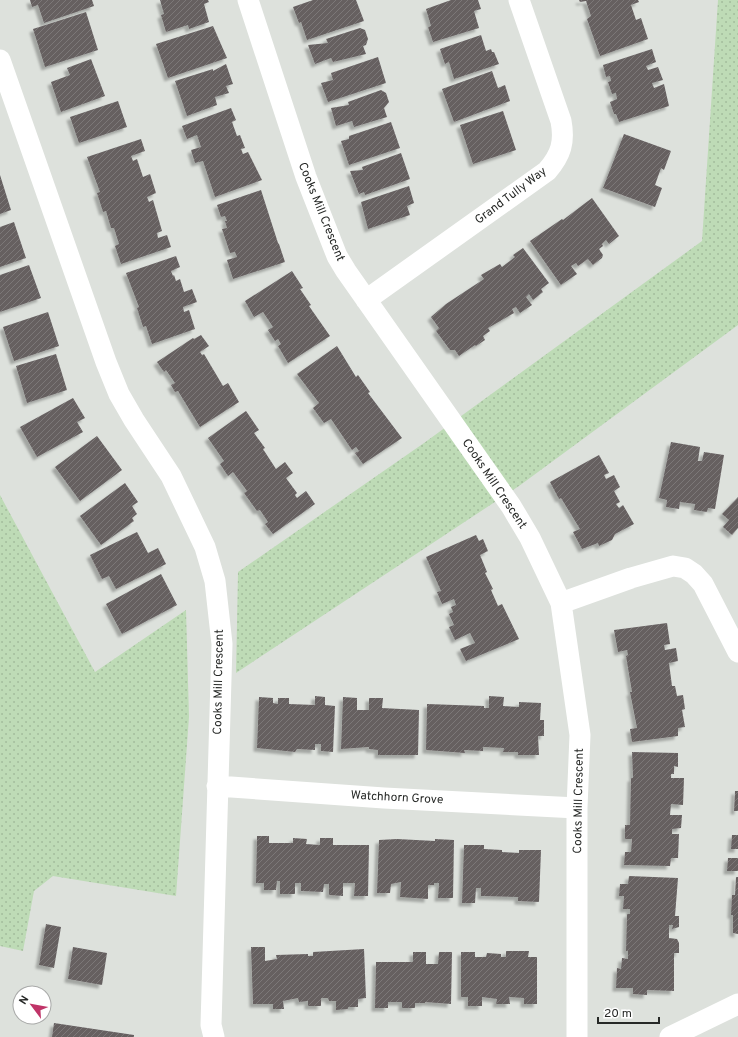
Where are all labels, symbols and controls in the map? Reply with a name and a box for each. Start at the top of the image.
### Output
street label: Cooks Mill Crescent [294,160,348,264]
street label: Grand Tully Way [472,164,550,228]
street label: Cooks Mill Crescent [458,436,530,532]
street label: Cooks Mill Crescent [210,629,228,735]
street label: Cooks Mill Crescent [570,748,588,854]
street label: Watchhorn Grove [350,788,444,808]
north arrow [12,985,52,1025]
text: N [16,993,32,1007]
scale bar [598,999,659,1025]
text: 20 m [604,1006,632,1022]

